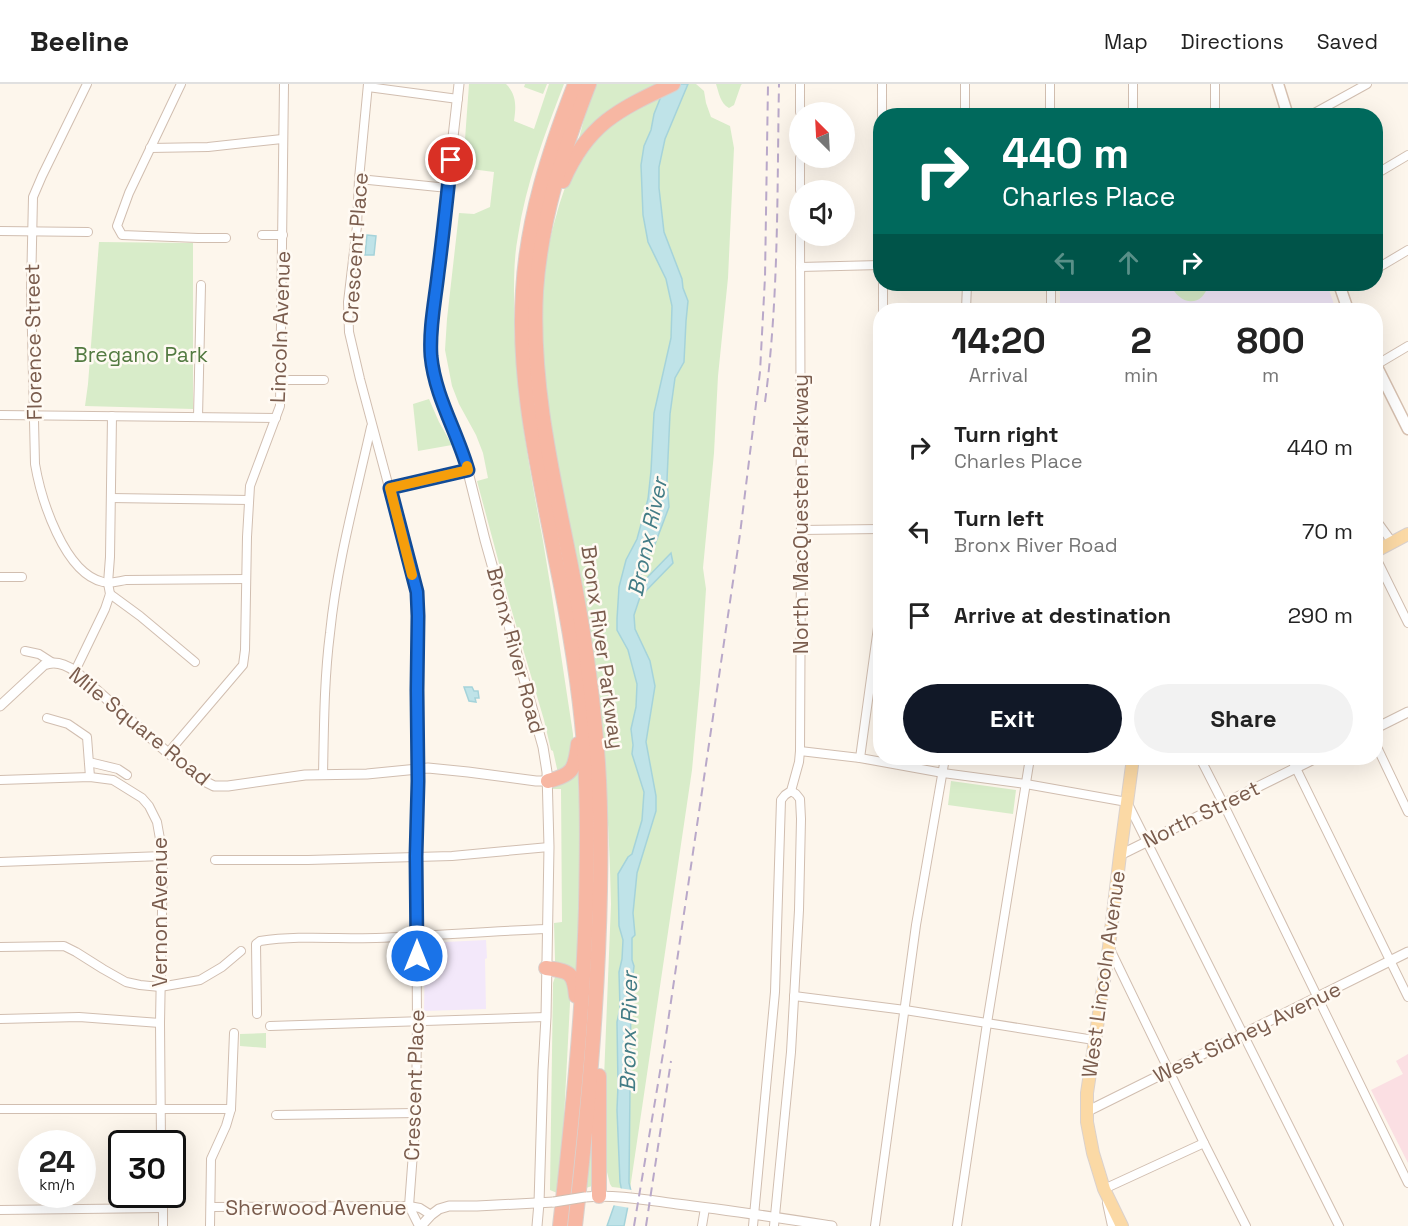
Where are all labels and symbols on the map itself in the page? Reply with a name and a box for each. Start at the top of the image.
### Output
north arrow [789,102,855,168]
pin [425,134,476,185]
street label: Crescent Place [336,171,374,325]
street label: Lincoln Avenue [264,250,296,404]
street label: Florence Street [18,263,48,421]
park label: Bregano Park [74,341,208,368]
street label: North MacQuesten Parkway [787,374,814,654]
water label: Bronx River [621,473,674,599]
street label: Bronx River Parkway [575,544,631,750]
street label: Bronx River Road [481,564,551,736]
street label: Mile Square Road [64,661,216,791]
street label: North Street [1138,774,1264,854]
street label: Vernon Avenue [146,837,173,987]
street label: West Lincoln Avenue [1075,869,1131,1079]
position arrow [385,924,449,988]
water label: Bronx River [613,969,643,1092]
street label: West Sidney Avenue [1149,975,1345,1089]
street label: Crescent Place [398,1009,430,1161]
speed limit sign: 30 [108,1130,186,1208]
street label: Sherwood Avenue [225,1194,407,1221]

